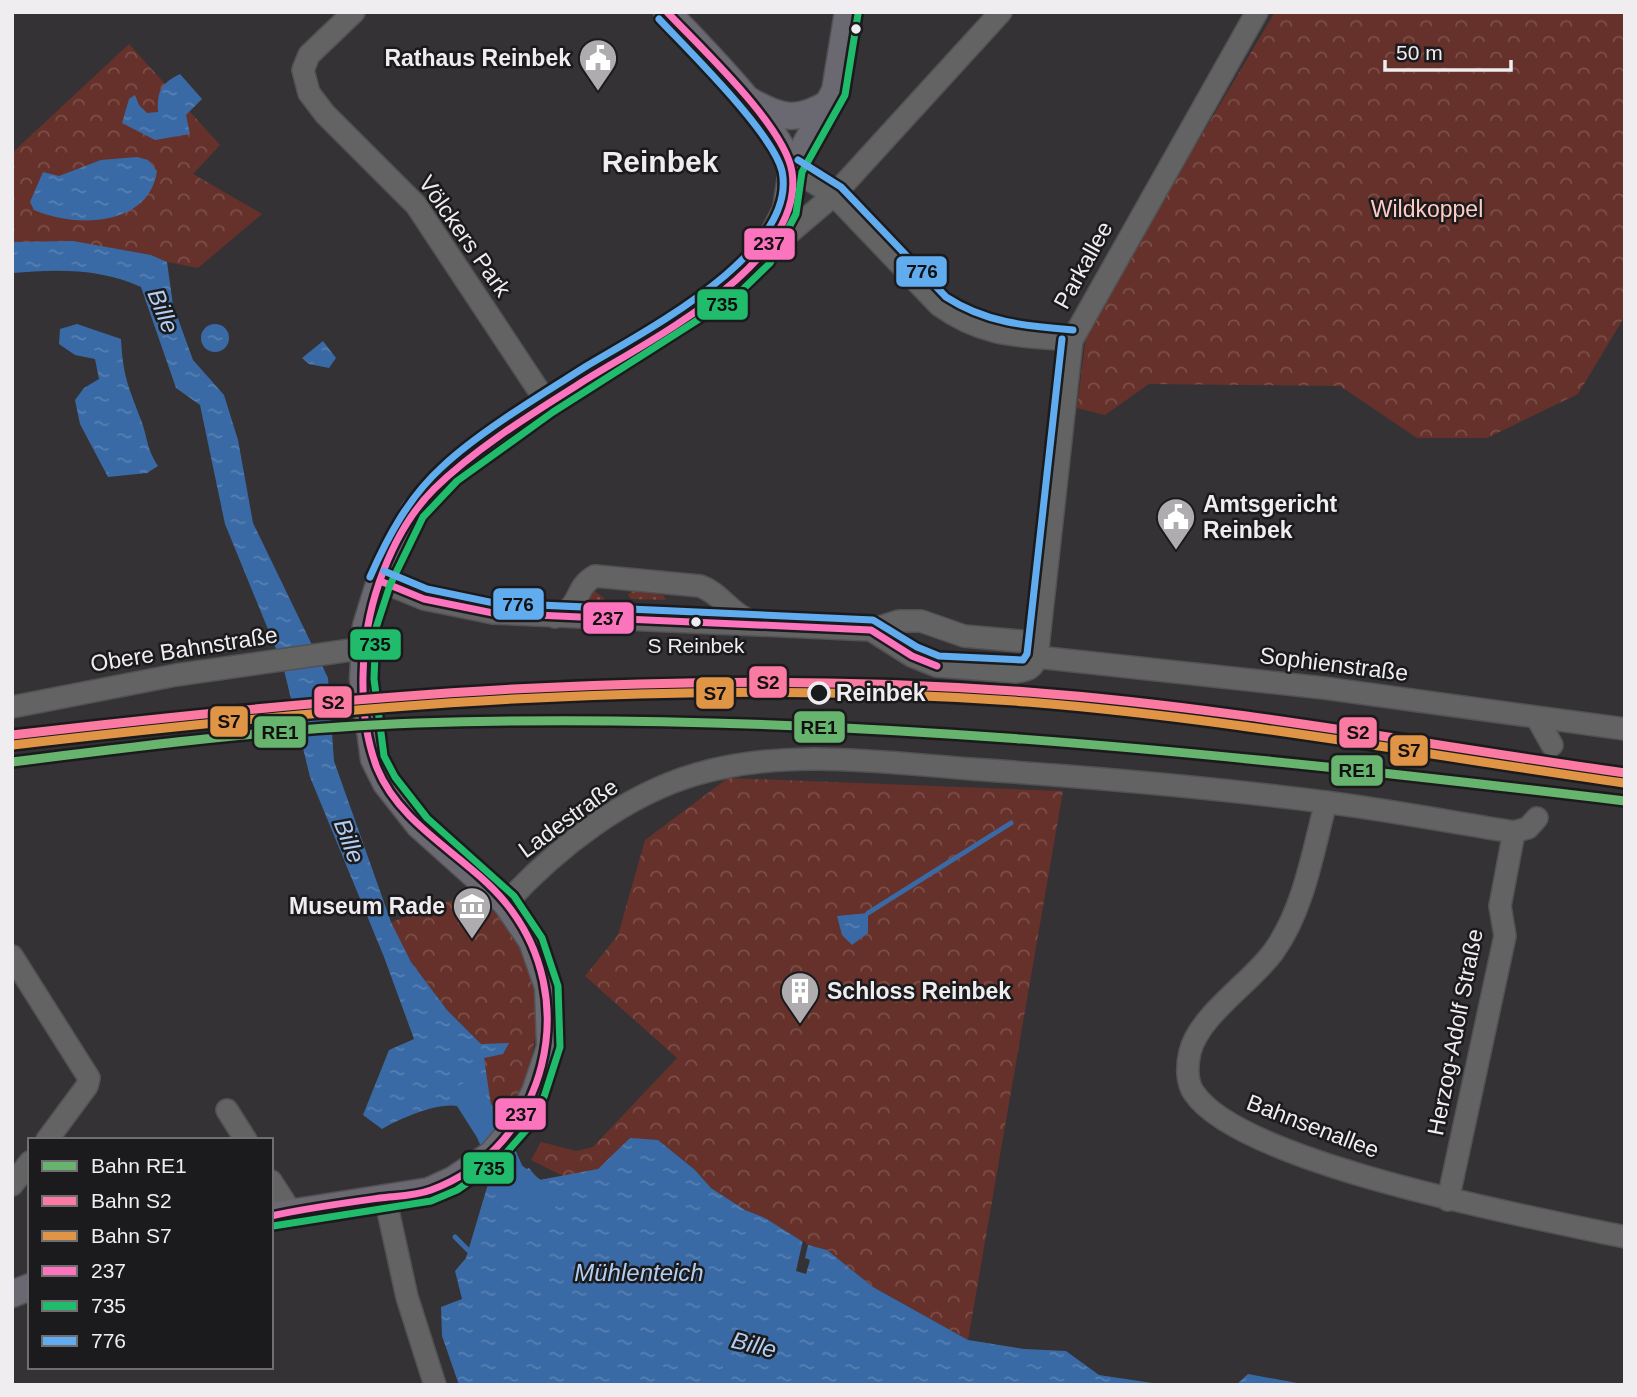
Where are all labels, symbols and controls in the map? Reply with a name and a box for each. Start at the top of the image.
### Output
unlabelled marker [849,22,863,36]
scale bar [1385,28,1511,72]
public building icon: Rathaus Reinbek [577,37,619,92]
text: 50 m [1396,41,1443,64]
place label: Rathaus Reinbek [384,45,571,71]
district label: Reinbek [602,145,719,178]
street label: Völckers Park [414,170,517,302]
park label: Wildkoppel [1371,196,1483,222]
street label: Parkallee [1048,217,1118,313]
line badge: 237 [743,227,796,261]
text: 237 [753,233,785,254]
line badge: 776 [895,255,948,288]
text: 776 [906,261,938,282]
water label: Bille [142,285,184,337]
line badge: 735 [696,288,749,321]
text: 735 [706,294,738,315]
place label: Amtsgericht Reinbek [1203,491,1338,543]
public building icon: Amtsgericht Reinbek [1155,496,1197,551]
line badge: 776 [492,587,545,621]
text: 776 [502,594,534,615]
line badge: 237 [582,601,635,635]
text: 237 [592,608,624,629]
marker: S Reinbek [689,615,703,629]
street label: Obere Bahnstraße [89,621,279,677]
line badge: 735 [349,628,402,661]
text: 735 [359,634,391,655]
place label: S Reinbek [648,634,745,657]
street label: Sophienstraße [1258,642,1410,686]
line badge: S2 [748,665,788,699]
text: S2 [756,672,780,693]
line badge: S7 [695,676,735,710]
place label: Reinbek [836,680,926,706]
marker: Reinbek [808,682,830,704]
text: S7 [703,683,727,704]
line badge: S2 [313,685,353,719]
text: S2 [321,692,345,713]
line badge: S7 [209,705,249,738]
line badge: RE1 [793,710,846,744]
text: S7 [217,711,241,732]
line badge: RE1 [253,715,307,749]
line badge: S2 [1338,716,1378,749]
text: RE1 [801,717,838,738]
text: RE1 [262,722,299,743]
text: S2 [1346,722,1370,743]
line badge: S7 [1389,734,1429,767]
text: S7 [1397,740,1421,761]
line badge: RE1 [1330,754,1384,787]
text: RE1 [1339,760,1376,781]
street label: Ladestraße [513,773,623,863]
water label: Bille [329,815,370,867]
museum icon: Museum Rade [451,885,493,940]
place label: Museum Rade [289,893,445,919]
street label: Herzog-Adolf Straße [1422,927,1488,1137]
building icon: Schloss Reinbek [779,970,821,1025]
place label: Schloss Reinbek [827,978,1011,1004]
street label: Bahnsenallee [1243,1089,1383,1163]
line badge: 237 [494,1097,547,1131]
text: 237 [505,1104,537,1125]
legend [28,1138,273,1369]
line badge: 735 [462,1151,515,1185]
text: Bahn RE1 [91,1154,187,1177]
text: 735 [473,1158,505,1179]
text: Bahn S2 [91,1189,172,1212]
text: Bahn S7 [91,1224,172,1247]
text: 237 [91,1259,126,1282]
water label: Mühlenteich [574,1259,704,1286]
text: 735 [91,1294,126,1317]
water label: Bille [729,1326,779,1363]
text: 776 [91,1329,126,1352]

